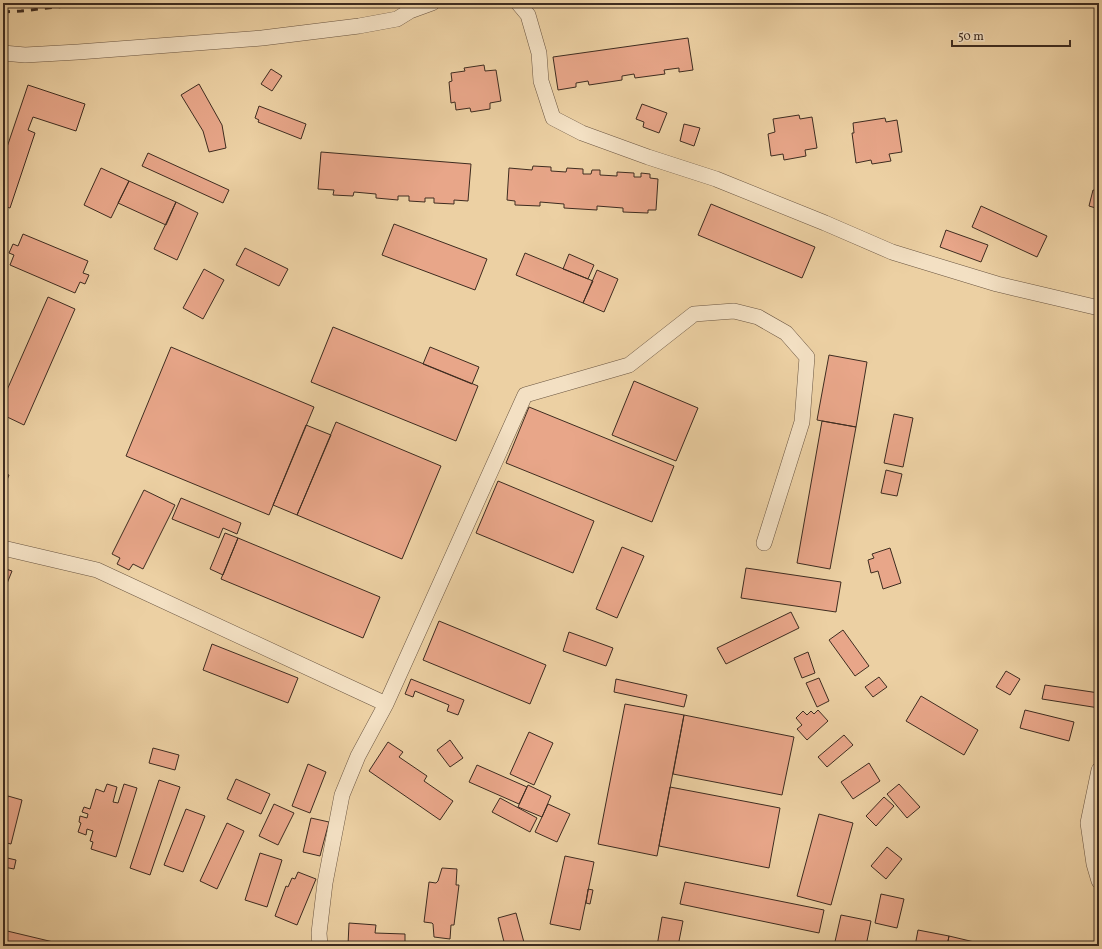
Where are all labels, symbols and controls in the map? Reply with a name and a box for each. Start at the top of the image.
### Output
scale bar [952,22,1070,48]
text: 50 m [958,29,984,45]

